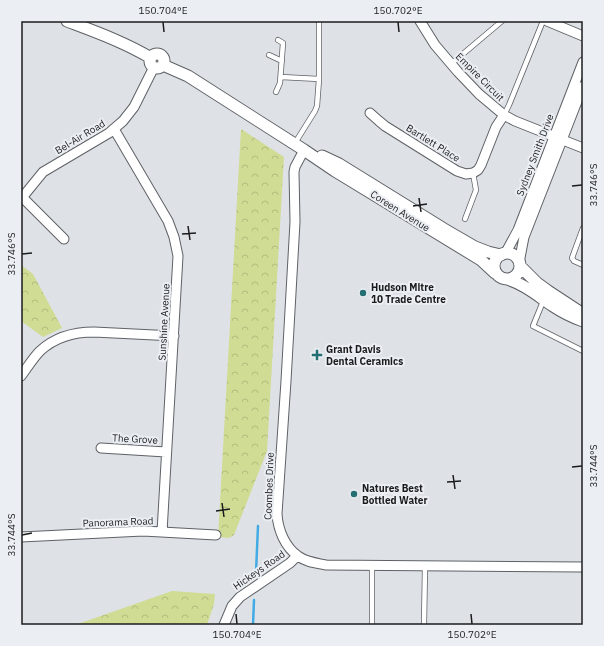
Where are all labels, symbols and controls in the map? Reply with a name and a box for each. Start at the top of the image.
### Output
text: 150.704°E [138,4,188,17]
text: 150.702°E [373,4,423,17]
street label: Empire Circuit [453,50,507,104]
street label: Sydney Smith Drive [513,112,557,198]
street label: Bel-Air Road [52,117,108,157]
street label: Bartlett Place [404,121,463,165]
text: 33.746°S [587,163,600,207]
street label: Coreen Avenue [368,188,433,235]
text: 33.746°S [5,232,18,276]
place label: Hudson Mitre 10 Trade Centre [371,281,446,306]
street label: Sunshine Avenue [155,283,173,361]
marker: Hudson Mitre 10 Trade Centre [358,288,368,298]
place label: Grant Davis Dental Ceramics [326,343,403,368]
marker: Grant Davis Dental Ceramics [311,349,323,361]
street label: The Grove [112,431,159,447]
text: 33.744°S [587,444,600,488]
street label: Coombes Drive [261,451,277,520]
place label: Natures Best Bottled Water [362,482,427,507]
marker: Natures Best Bottled Water [349,489,359,499]
text: 33.744°S [5,513,18,557]
street label: Panorama Road [82,514,154,530]
street label: Hickeys Road [231,547,287,593]
text: 150.704°E [212,628,262,641]
text: 150.702°E [447,628,497,641]

